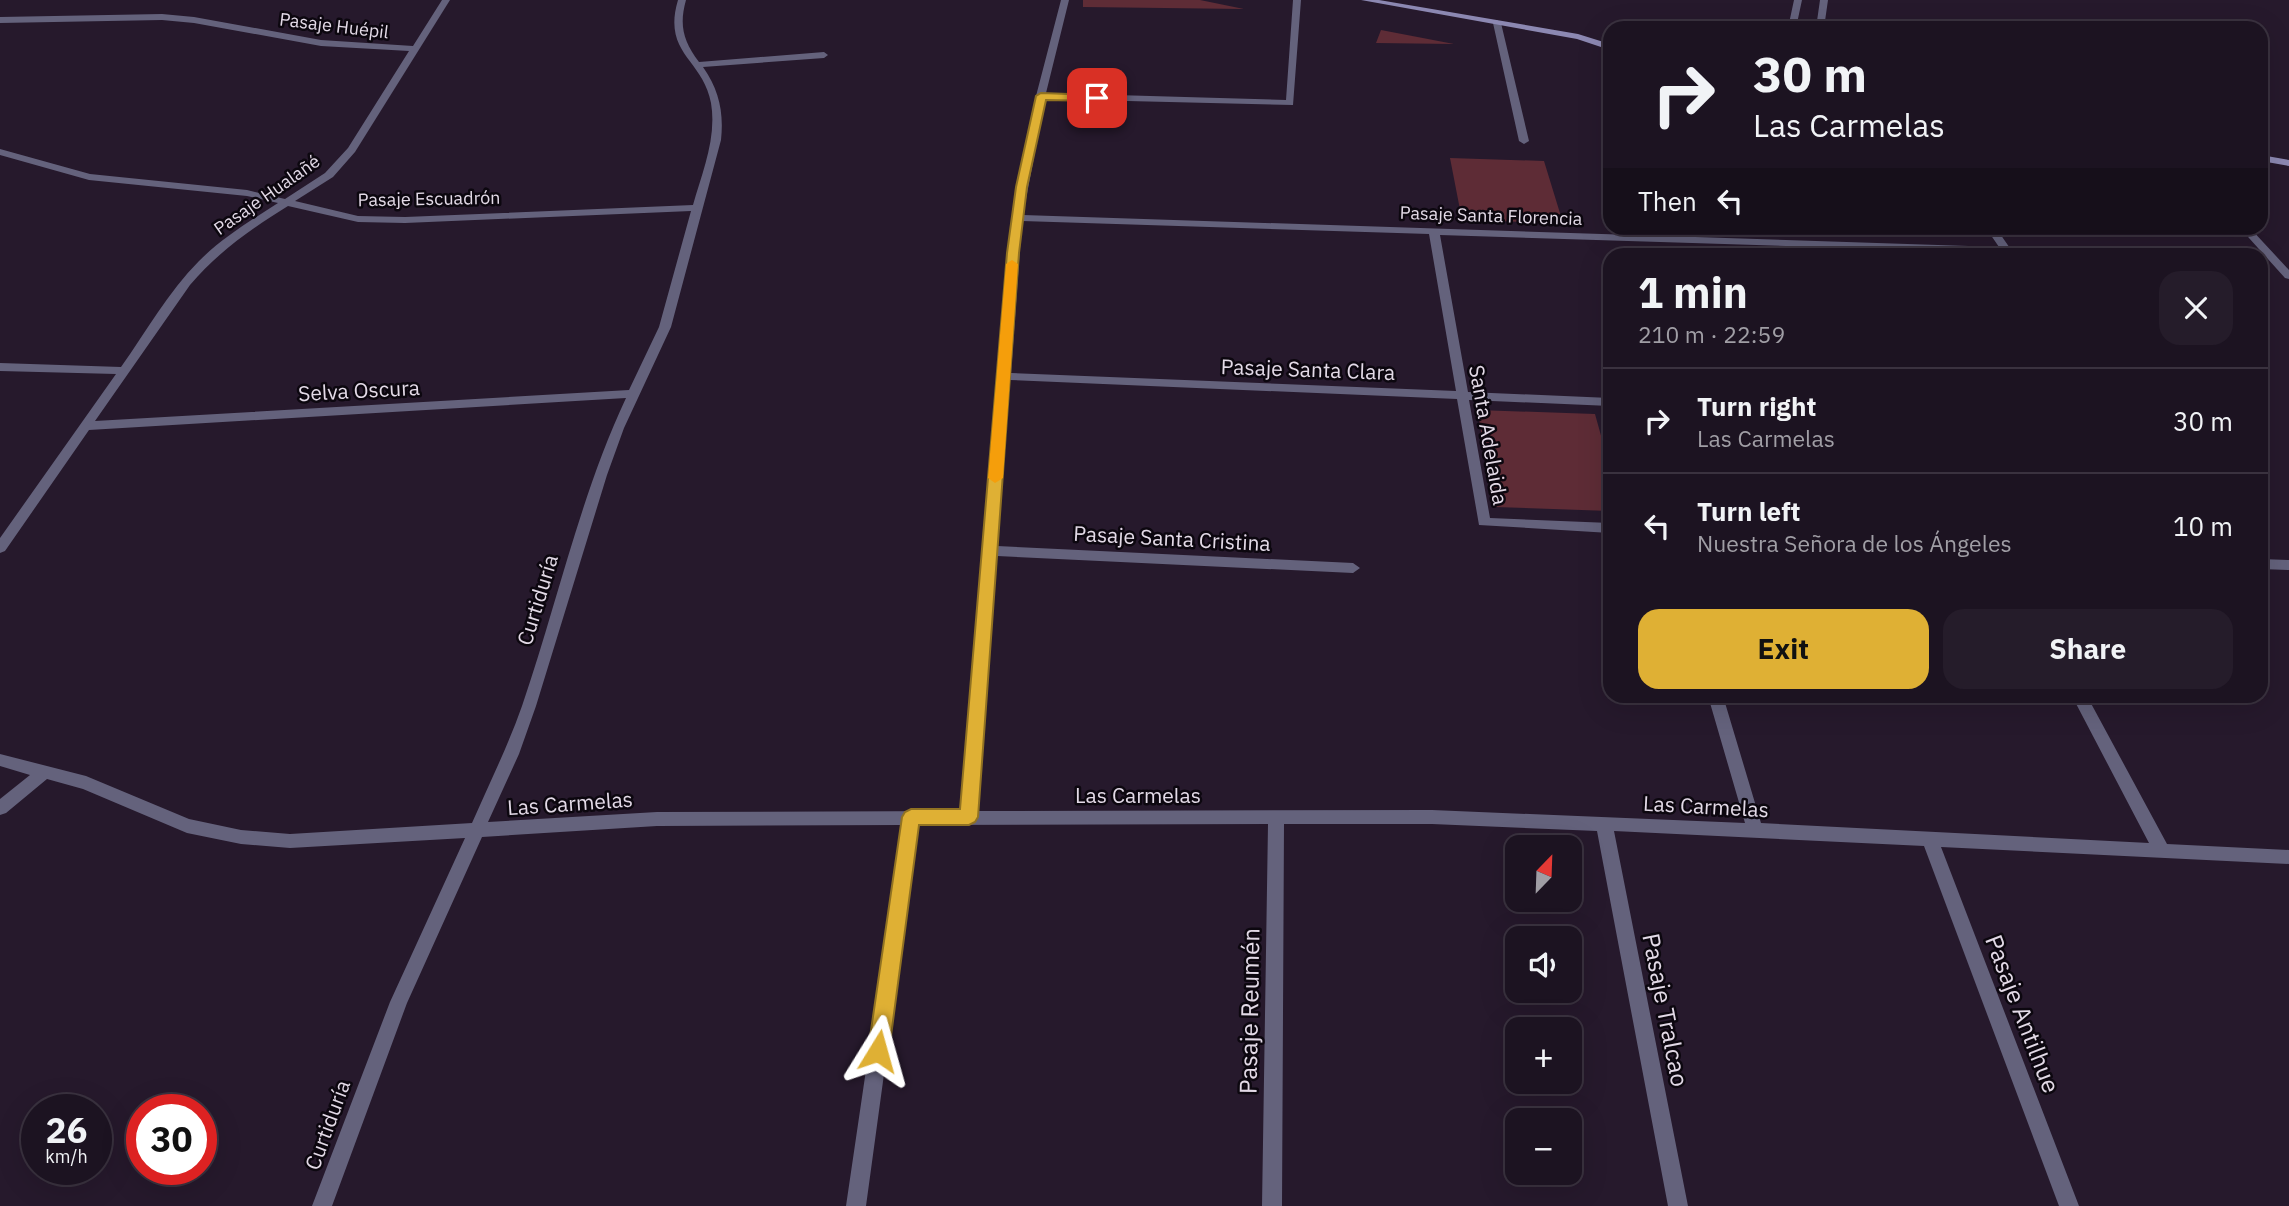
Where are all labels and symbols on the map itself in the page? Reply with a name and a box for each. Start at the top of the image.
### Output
street label: Pasaje Huépil [278,7,390,44]
pin [1067,68,1127,128]
street label: Pasaje Hualañé [209,149,324,240]
street label: Pasaje Escuadrón [357,186,501,211]
street label: Pasaje Santa Florencia [1399,201,1583,230]
street label: Pasaje Santa Clara [1220,352,1396,386]
street label: Santa Adelaida [1463,363,1515,507]
street label: Selva Oscura [297,373,421,407]
street label: Pasaje Santa Cristina [1073,519,1271,557]
street label: Curtiduría [510,551,564,649]
street label: Las Carmelas [1075,781,1201,809]
street label: Las Carmelas [506,785,634,821]
street label: Las Carmelas [1642,789,1770,823]
north arrow [1505,835,1582,912]
street label: Pasaje Reumén [1232,928,1266,1094]
street label: Pasaje Tralcao [1635,930,1697,1089]
street label: Pasaje Antilhue [1978,930,2068,1097]
position arrow [841,1014,915,1088]
street label: Curtiduría [298,1076,356,1173]
speed limit sign: 30 [126,1094,217,1185]

